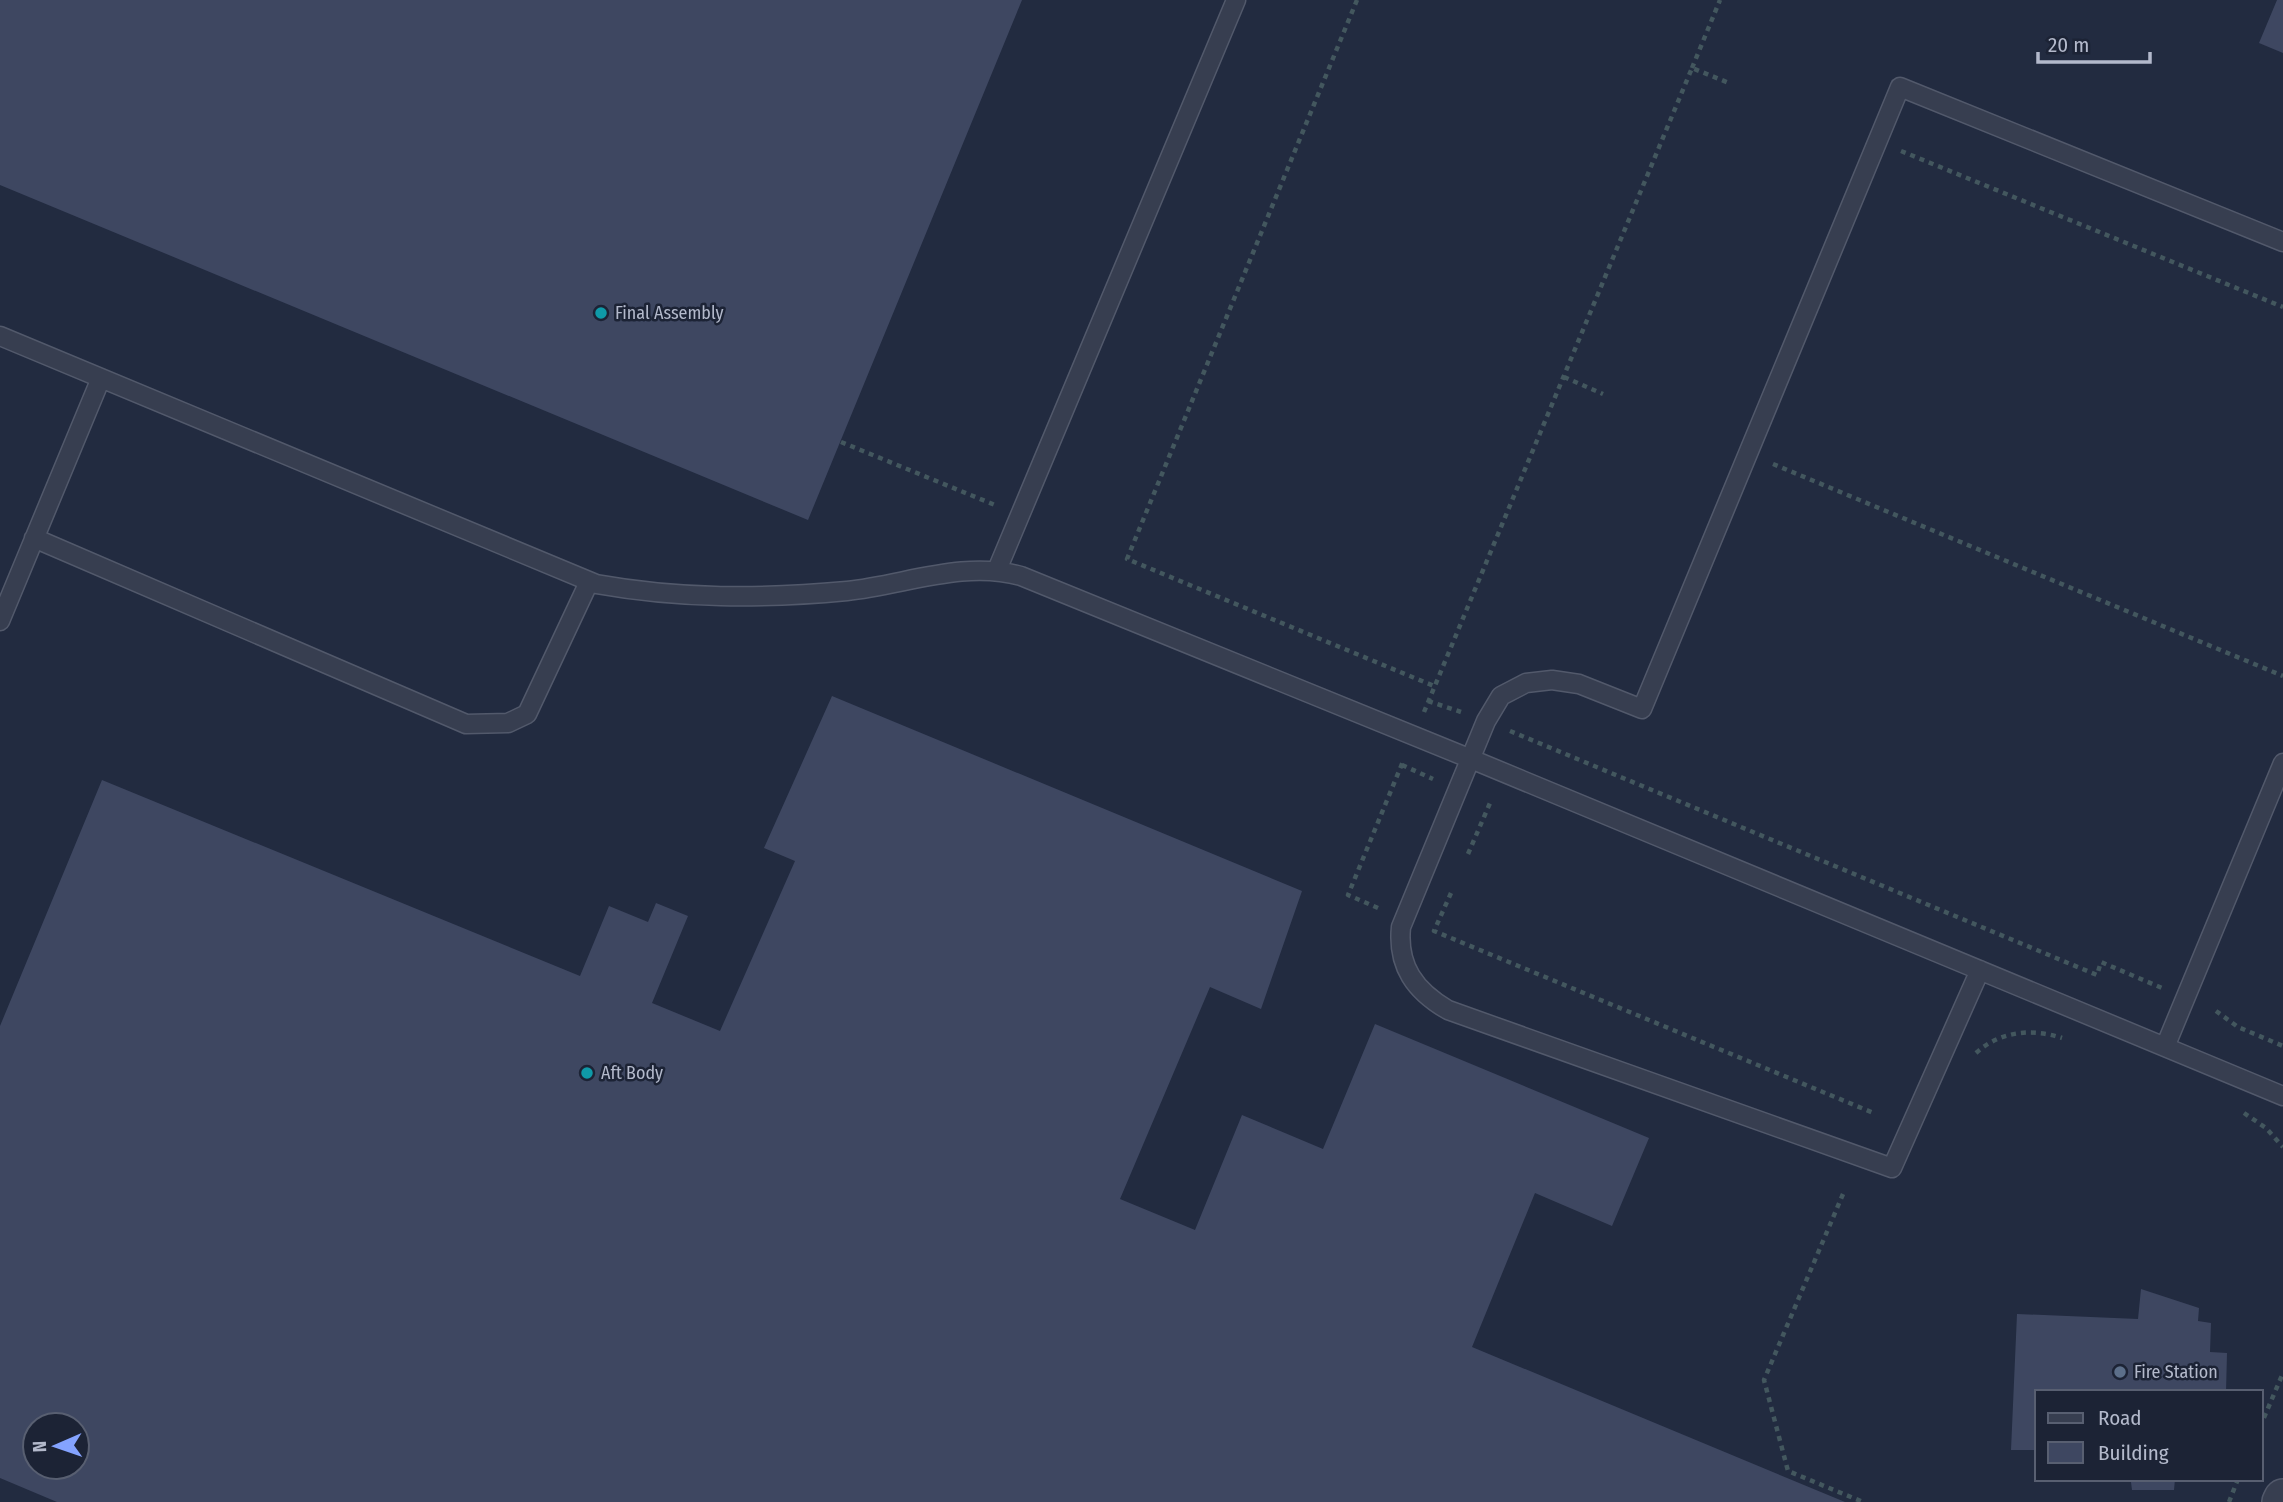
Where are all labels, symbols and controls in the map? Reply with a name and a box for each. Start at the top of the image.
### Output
scale bar [2038,21,2150,65]
text: 20 m [2048,32,2089,58]
place label: Final Assembly [615,302,724,324]
marker: Final Assembly [593,305,609,321]
place label: Aft Body [601,1062,663,1084]
marker: Aft Body [579,1065,595,1081]
place label: Fire Station [2134,1361,2218,1383]
marker: Fire Station [2112,1364,2128,1380]
legend [2035,1390,2262,1481]
text: Road [2098,1405,2142,1431]
north arrow [21,1411,91,1481]
text: N [28,1440,51,1453]
text: Building [2098,1440,2169,1466]

